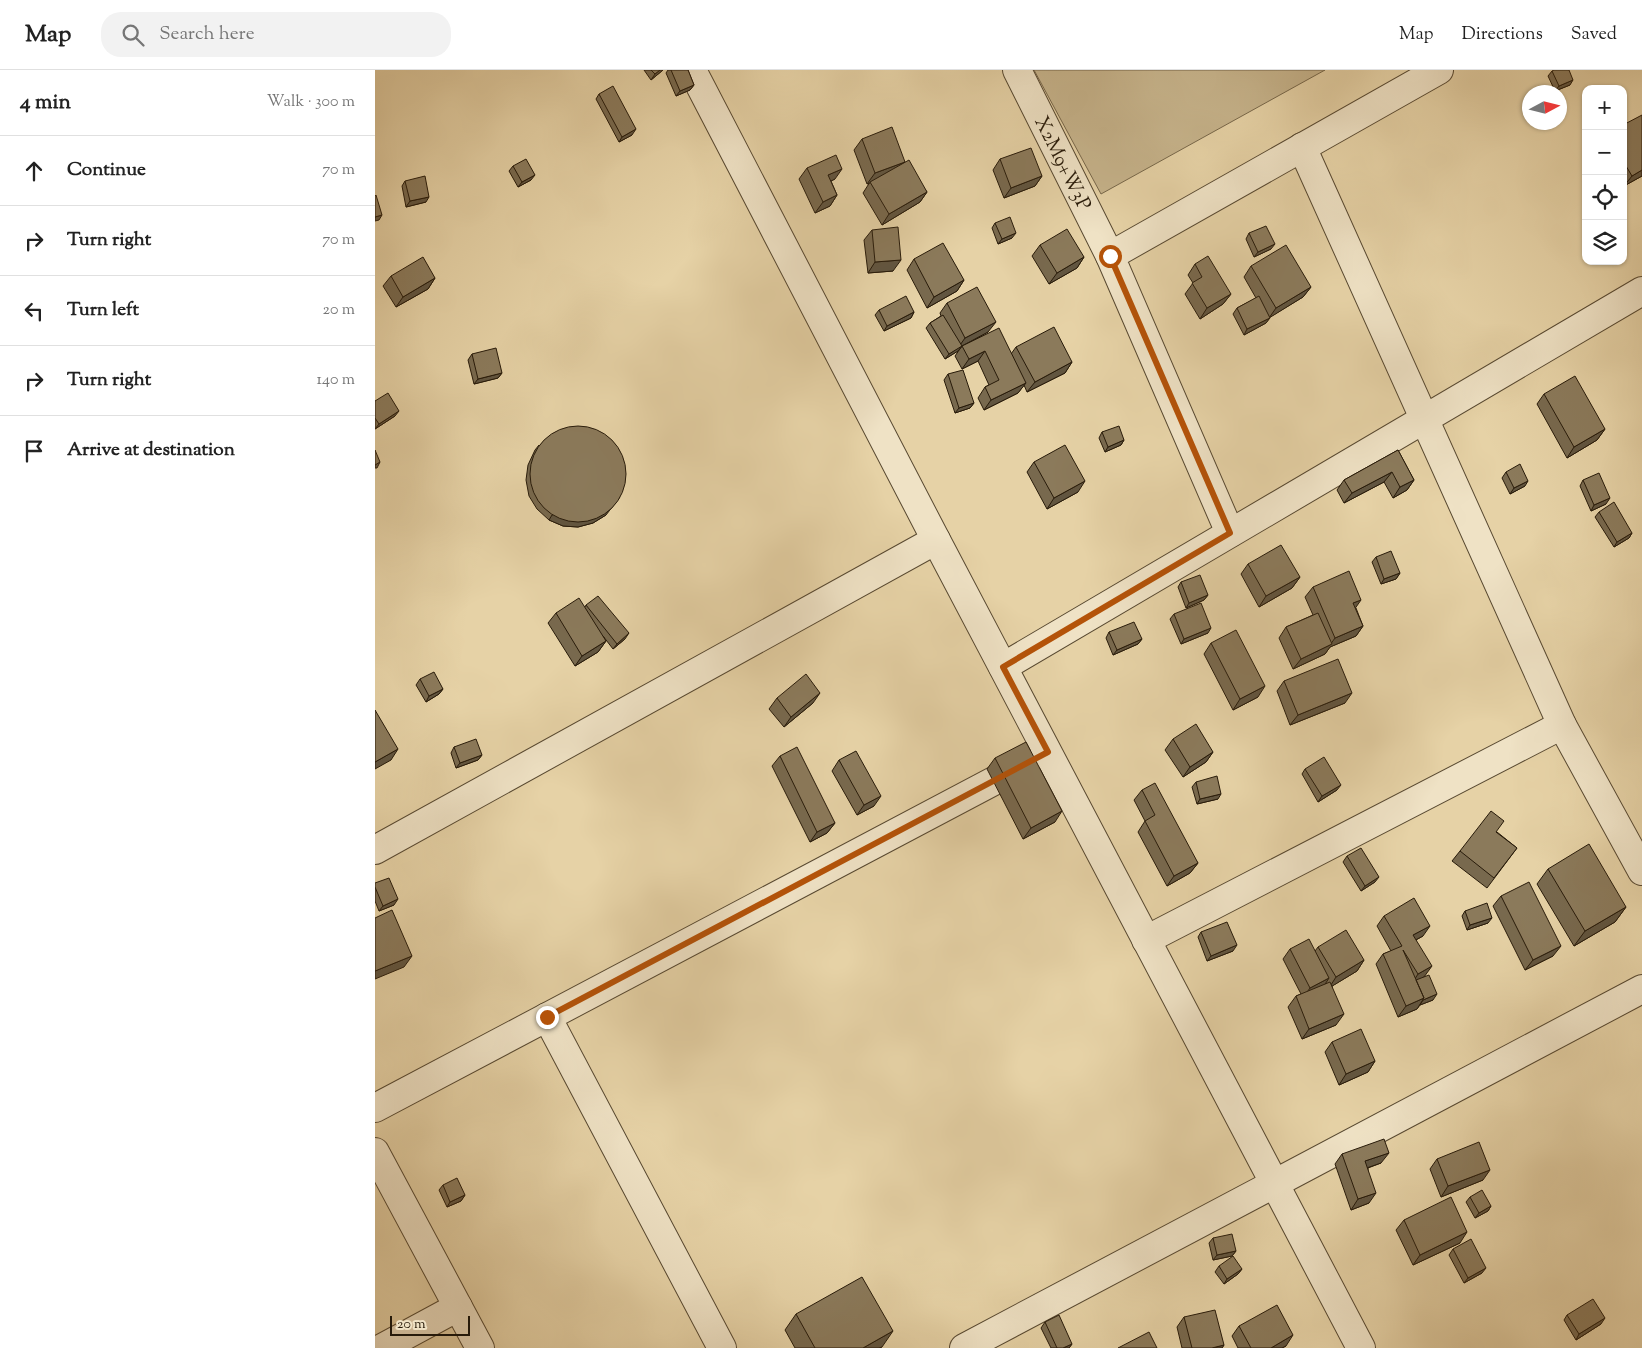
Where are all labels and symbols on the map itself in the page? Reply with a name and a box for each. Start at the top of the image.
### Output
north arrow [1522,85,1567,130]
street label: X2M9+W3P [1026,112,1097,216]
route start [1099,245,1122,268]
route end [536,1006,559,1029]
scale bar [390,1313,470,1336]

